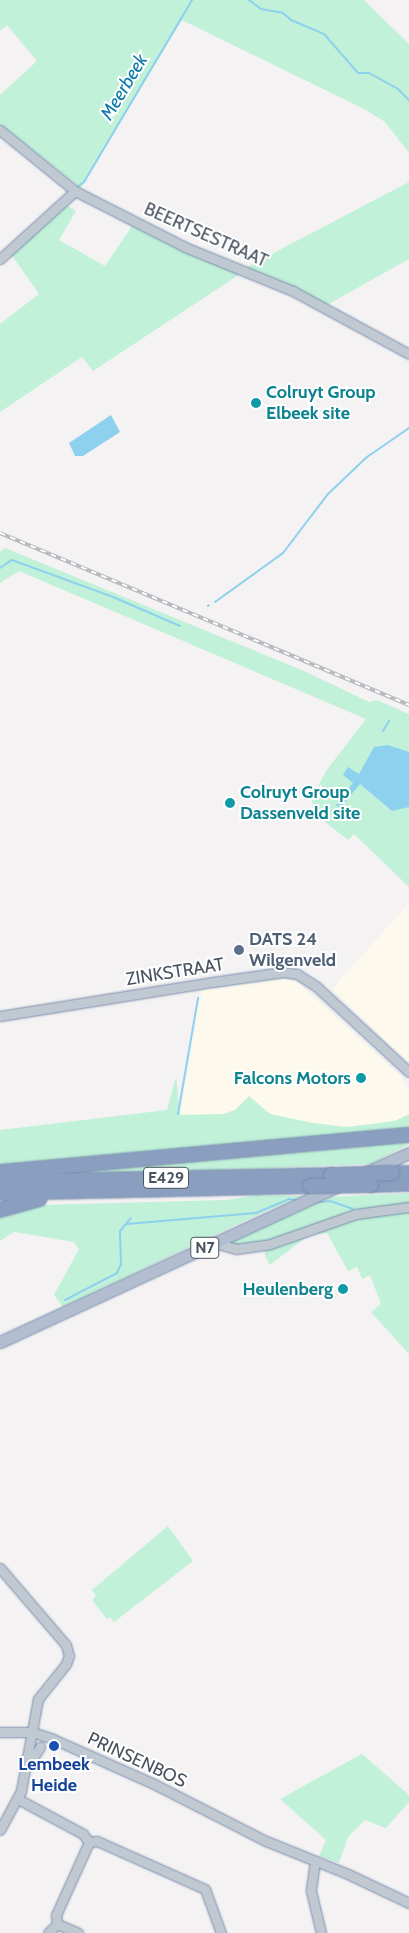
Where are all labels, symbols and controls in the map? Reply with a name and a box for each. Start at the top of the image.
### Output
water label: Meerbeek [95,50,153,124]
street label: BEERTSESTRAAT [141,198,271,272]
place label: Colruyt Group Elbeek site [266,382,376,424]
marker: Colruyt Group Elbeek site [250,397,262,409]
place label: Colruyt Group Dassenveld site [240,782,360,824]
marker: Colruyt Group Dassenveld site [224,797,236,809]
place label: DATS 24 Wilgenveld [249,929,336,972]
marker: DATS 24 Wilgenveld [233,944,245,956]
street label: ZINKSTRAAT [124,954,226,990]
place label: Falcons Motors [234,1067,351,1089]
marker: Falcons Motors [355,1072,367,1084]
road number: E429 [142,1164,190,1192]
road number: N7 [190,1234,220,1262]
place label: Heulenberg [243,1278,333,1300]
marker: Heulenberg [337,1283,349,1295]
street label: PRINSENBOS [84,1728,190,1792]
marker: Lembeek Heide [48,1740,60,1752]
place label: Lembeek Heide [18,1754,90,1796]

